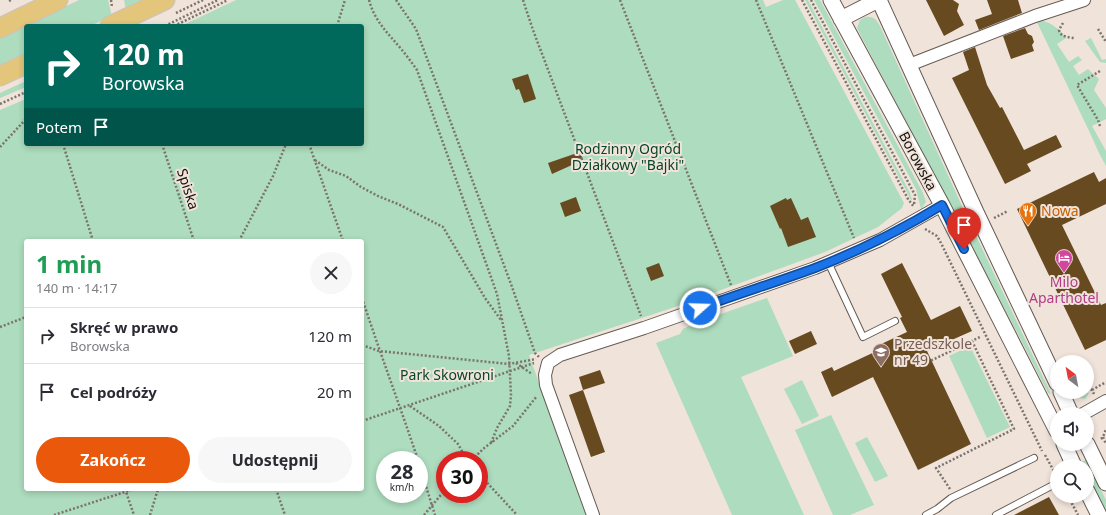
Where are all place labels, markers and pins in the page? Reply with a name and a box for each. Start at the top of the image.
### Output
restaurant icon: Nowa [1018,201,1038,226]
place label: Nowa [1041,201,1079,220]
pin [947,208,981,249]
hotel icon: Milo Aparthotel [1054,248,1074,273]
place label: Milo Aparthotel [1029,272,1099,307]
place label: Przedszkole nr 49 [894,334,972,369]
school or university icon: Przedszkole nr 49 [871,342,891,367]

